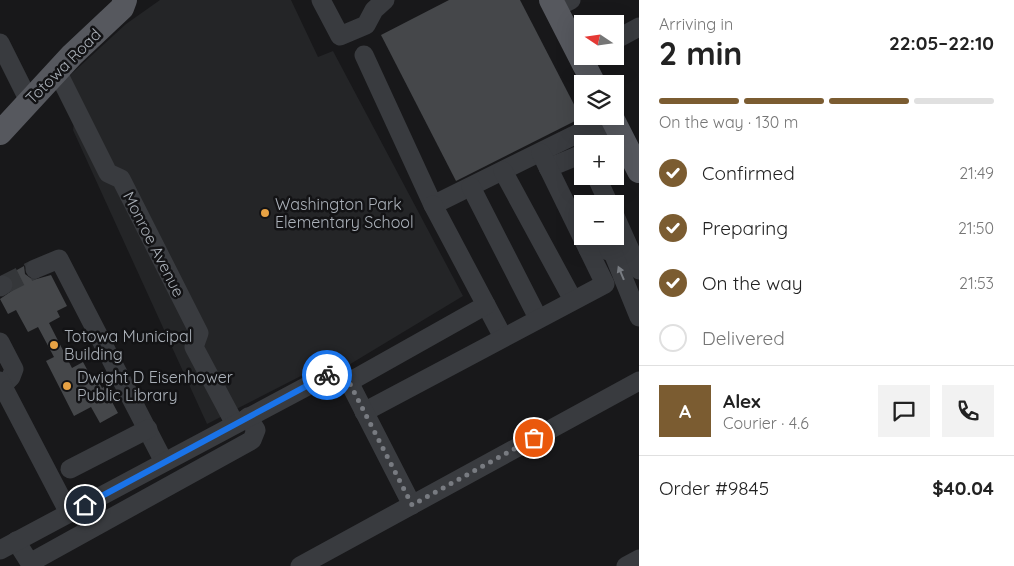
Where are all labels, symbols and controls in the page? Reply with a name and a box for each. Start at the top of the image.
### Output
text: Arriving in [659,14,733,34]
north arrow [574,15,624,65]
map controls [574,15,624,245]
street label: Totowa Road [21,24,105,108]
text: 22:05–22:10 [889,31,994,55]
text: 2 min [659,33,742,73]
button: layers [574,75,624,125]
text: On the way · 130 m [659,112,798,132]
button: + [574,135,624,185]
icon: check [659,159,687,187]
text: Confirmed [702,161,795,185]
text: 21:49 [959,163,994,183]
street label: Monroe Avenue [119,188,189,300]
place label: Washington Park Elementary School [275,194,414,232]
button: − [574,195,624,245]
marker: Washington Park Elementary School [259,207,271,219]
icon: check [659,214,687,242]
text: Preparing [702,216,788,240]
text: 21:50 [958,218,994,238]
one-way arrow [617,266,625,280]
icon: check [659,269,687,297]
text: On the way [702,271,803,295]
text: 21:53 [959,273,994,293]
place label: Totowa Municipal Building [64,326,192,364]
text: Delivered [702,326,785,350]
marker: Totowa Municipal Building [48,339,60,351]
courier [302,350,352,400]
icon: bike [313,361,341,389]
place label: Dwight D Eisenhower Public Library [77,367,233,405]
marker: Dwight D Eisenhower Public Library [61,380,73,392]
button: chat [878,385,930,437]
button: phone [942,385,994,437]
text: Alex [723,389,761,413]
text: A [679,399,691,423]
text: Courier · 4.6 [723,413,809,433]
pin [513,417,555,459]
icon: bag [520,424,548,452]
text: Order #9845 [659,476,769,500]
text: $40.04 [932,476,994,500]
pin [64,484,106,526]
icon: home [71,491,99,519]

